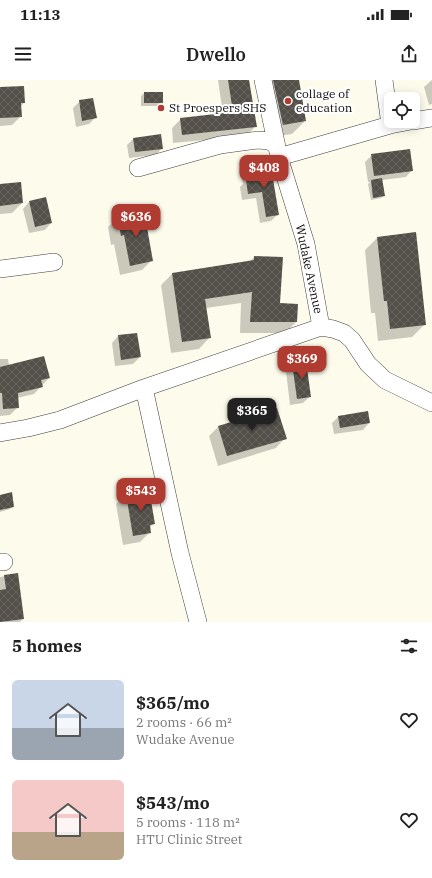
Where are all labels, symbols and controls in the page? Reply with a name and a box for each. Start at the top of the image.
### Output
text: 11:13 [20,5,61,24]
icon: menu [12,43,34,65]
text: Dwello [186,43,246,66]
icon: share [398,43,420,65]
place label: collage of education [296,86,353,115]
map controls [384,92,420,128]
button: locate [384,92,420,128]
marker: collage of education [283,96,293,106]
place label: St Proespers SHS [169,100,266,115]
marker: St Proespers SHS [156,103,166,113]
pin: $408 [240,155,288,189]
text: $408 [248,159,280,176]
pin: $636 [112,204,160,238]
text: $636 [120,208,152,225]
street label: Wudake Avenue [293,223,326,315]
pin: $369 [278,346,326,380]
text: $369 [286,350,318,367]
pin: $365 [228,398,276,432]
text: $365 [236,402,268,419]
pin: $543 [117,478,165,512]
text: $543 [125,482,157,499]
text: 5 homes [12,635,82,657]
icon: filters [398,635,420,657]
text: $365/mo [136,692,210,714]
icon: home [44,696,92,744]
icon: heart [398,709,420,731]
text: 2 rooms · 66 m² [136,714,232,731]
text: Wudake Avenue [136,731,235,748]
text: $543/mo [136,792,210,814]
icon: home [44,796,92,844]
icon: heart [398,809,420,831]
text: 5 rooms · 118 m² [136,814,240,831]
text: HTU Clinic Street [136,831,242,848]

